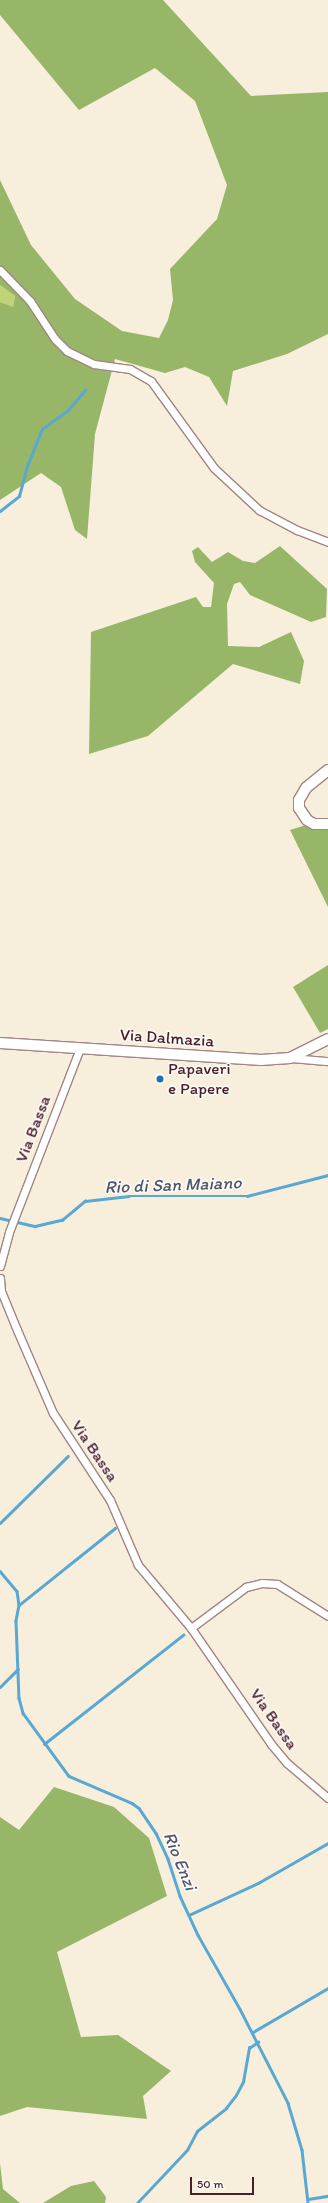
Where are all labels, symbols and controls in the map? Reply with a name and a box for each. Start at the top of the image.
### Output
street label: Via Dalmazia [119,1025,215,1051]
place label: Papaveri e Papere [168,1059,231,1099]
marker: Papaveri e Papere [155,1074,165,1084]
street label: Via Bassa [11,1093,55,1165]
water label: Rio di San Maiano [104,1172,242,1198]
street label: Via Bassa [67,1416,123,1486]
street label: Via Bassa [246,1685,302,1753]
water label: Rio Enzi [158,1828,202,1894]
scale bar [192,2169,256,2195]
text: 50 m [197,2177,223,2191]

